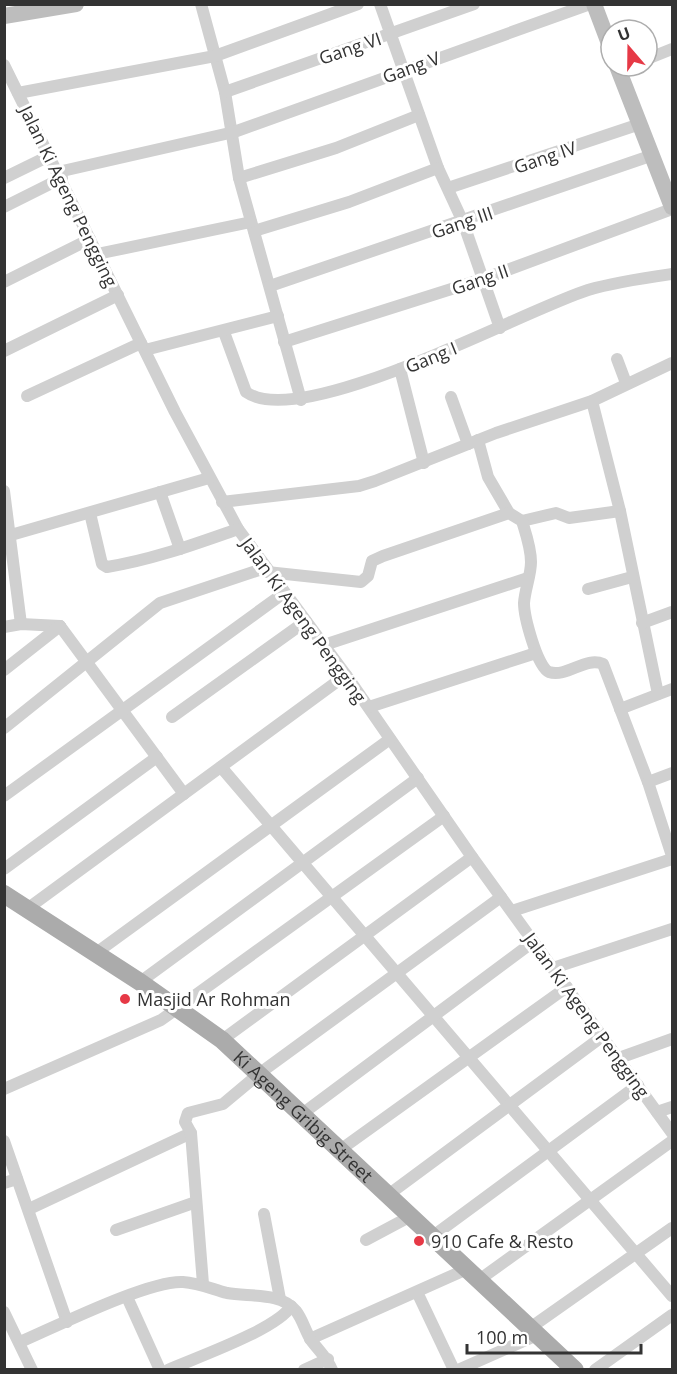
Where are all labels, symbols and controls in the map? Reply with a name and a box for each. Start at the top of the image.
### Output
north arrow [599,18,659,78]
text: U [614,21,633,46]
street label: Gang VI [316,26,384,70]
street label: Gang V [379,45,443,88]
street label: Jalan Ki Ageng Pengging [14,100,123,291]
street label: Gang IV [511,135,580,179]
street label: Gang III [428,200,496,244]
street label: Gang II [448,258,512,300]
street label: Gang I [402,336,460,378]
street label: Jalan Ki Ageng Pengging [235,531,372,708]
street label: Jalan Ki Ageng Pengging [518,926,655,1103]
place label: Masjid Ar Rohman [137,987,291,1011]
marker: Masjid Ar Rohman [118,992,132,1006]
street label: Ki Ageng Gribig Street [229,1045,378,1187]
place label: 910 Cafe & Resto [431,1229,574,1253]
marker: 910 Cafe & Resto [412,1234,426,1248]
scale bar [467,1317,641,1355]
text: 100 m [476,1325,528,1349]

